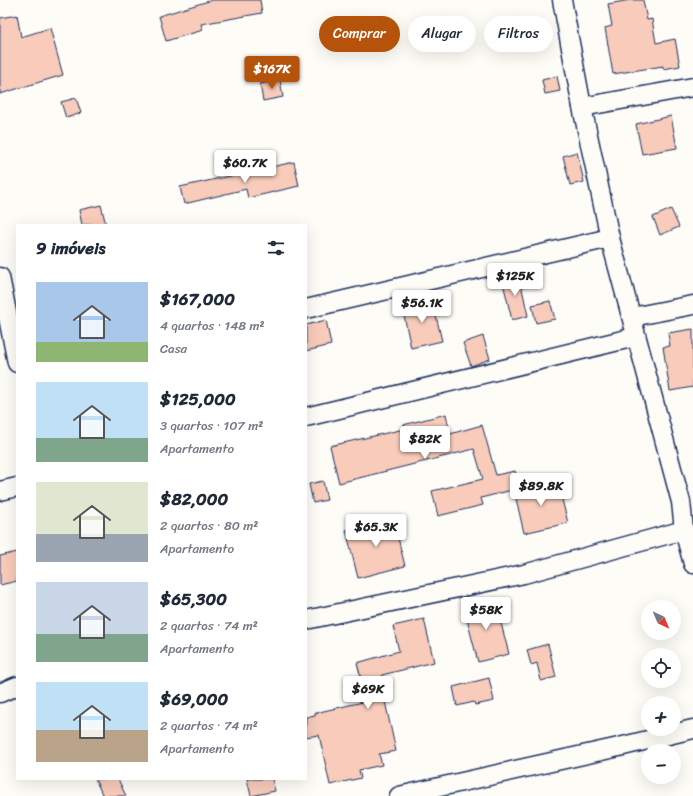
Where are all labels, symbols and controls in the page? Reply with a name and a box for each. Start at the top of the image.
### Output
chip: Comprar [319,16,400,52]
chip: Alugar [408,16,476,52]
chip: Filtros [484,16,553,52]
pin: $167K [244,56,300,90]
text: $167K [253,57,291,80]
pin: $60.7K [212,150,278,184]
text: $60.7K [223,151,267,174]
text: 9 imóveis [36,233,106,263]
icon: filters [265,237,287,259]
pin: $125K [487,263,543,297]
text: $125K [496,264,534,287]
text: $167,000 [160,284,235,314]
pin: $56.1K [389,290,455,324]
text: $56.1K [401,291,443,314]
icon: home [68,298,116,346]
text: 4 quartos · 148 m² [160,314,265,337]
text: Casa [160,337,187,360]
text: $125,000 [160,384,236,414]
icon: home [68,398,116,446]
text: 3 quartos · 107 m² [160,414,263,437]
pin: $82K [401,426,449,460]
text: $82K [409,427,441,450]
text: Apartamento [160,437,234,460]
pin: $89.8K [508,473,574,507]
text: $89.8K [519,474,563,497]
text: $82,000 [160,484,228,514]
icon: home [68,498,116,546]
text: 2 quartos · 80 m² [160,514,258,537]
pin: $65.3K [343,514,409,548]
text: $65.3K [354,515,398,538]
text: Apartamento [160,537,234,560]
text: $65,300 [160,584,227,614]
pin: $58K [462,597,510,631]
icon: home [68,598,116,646]
text: $58K [470,598,502,621]
north arrow [641,600,681,640]
map controls [641,600,681,784]
text: 2 quartos · 74 m² [160,614,258,637]
text: Apartamento [160,637,234,660]
button: locate [641,648,681,688]
pin: $69K [344,676,392,710]
text: $69K [352,677,384,700]
text: $69,000 [160,684,228,714]
button: + [641,696,681,736]
icon: home [68,698,116,746]
text: 2 quartos · 74 m² [160,714,258,737]
text: Apartamento [160,737,234,760]
button: − [641,744,681,784]

